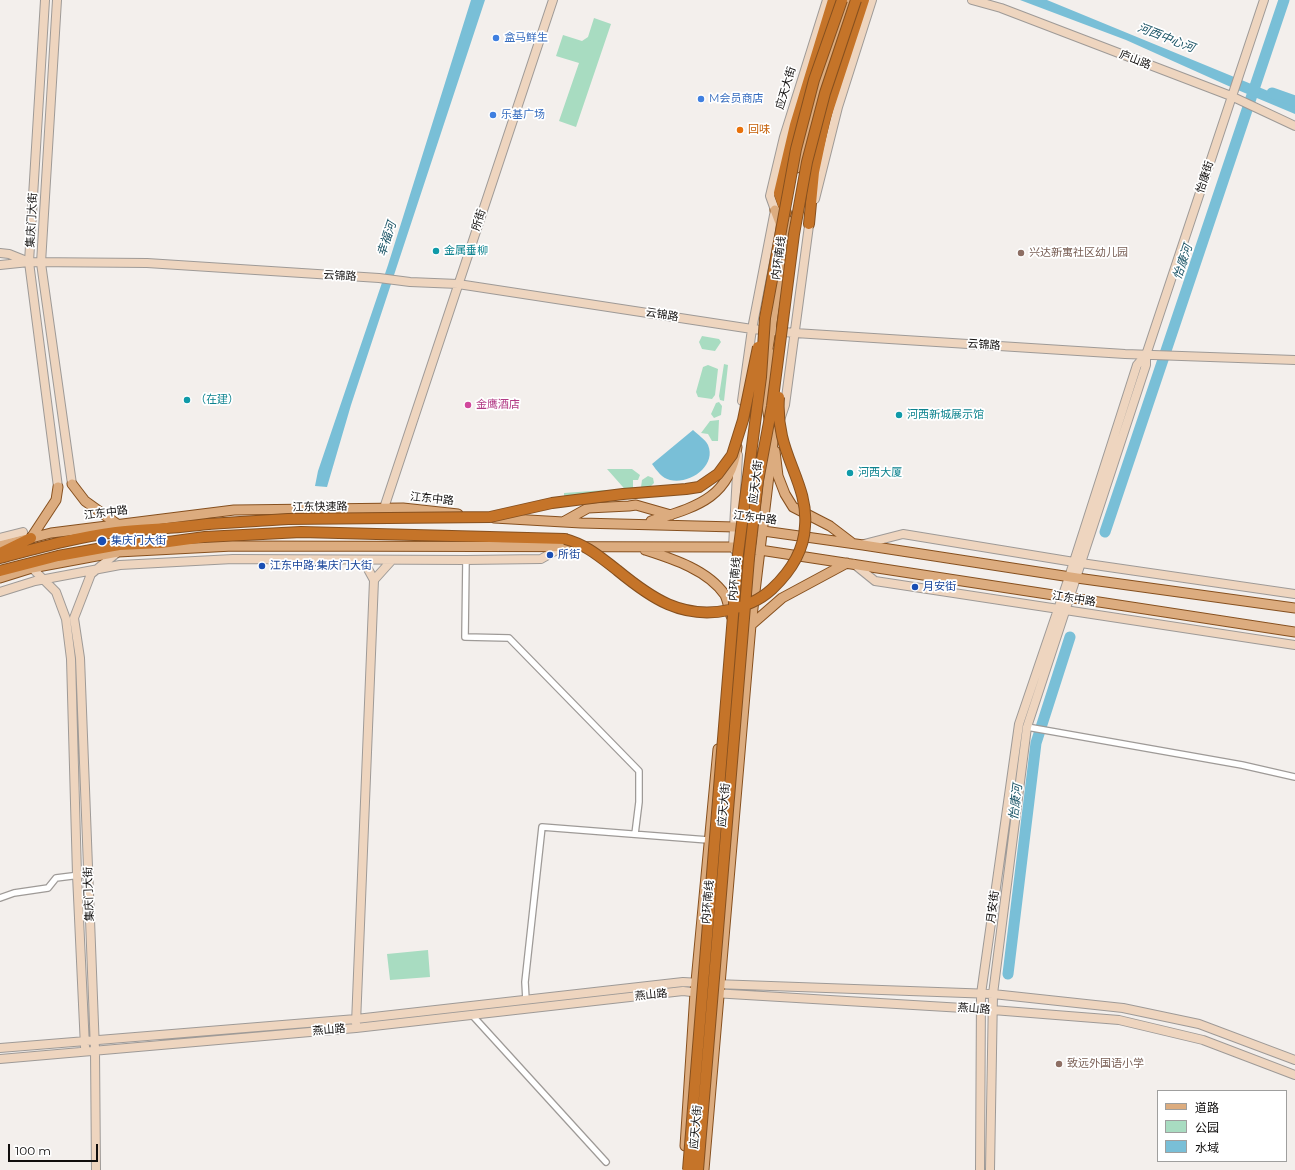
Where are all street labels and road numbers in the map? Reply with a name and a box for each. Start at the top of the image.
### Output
street label: 庐山路 [1117,48,1153,72]
street label: 应天大街 [773,65,799,111]
street label: 怡康街 [1194,159,1216,195]
street label: 集庆门大街 [24,192,40,248]
street label: 所街 [469,207,489,233]
street label: 内环南线 [769,235,789,281]
street label: 云锦路 [323,269,357,283]
street label: 云锦路 [645,306,679,324]
street label: 云锦路 [967,337,1001,353]
street label: 应天大街 [747,459,765,505]
street label: 江东中路 [409,490,455,508]
street label: 江东快速路 [292,500,348,514]
street label: 江东中路 [83,504,129,522]
street label: 江东中路 [732,509,778,527]
street label: 内环南线 [727,557,743,601]
street label: 江东中路 [1051,589,1097,609]
street label: 应天大街 [716,783,732,827]
street label: 集庆门大街 [81,866,97,922]
street label: 内环南线 [700,880,716,924]
street label: 月安街 [984,890,1002,924]
street label: 燕山路 [634,987,668,1003]
street label: 燕山路 [957,1001,991,1017]
street label: 燕山路 [312,1022,346,1038]
street label: 应天大街 [688,1105,704,1149]

